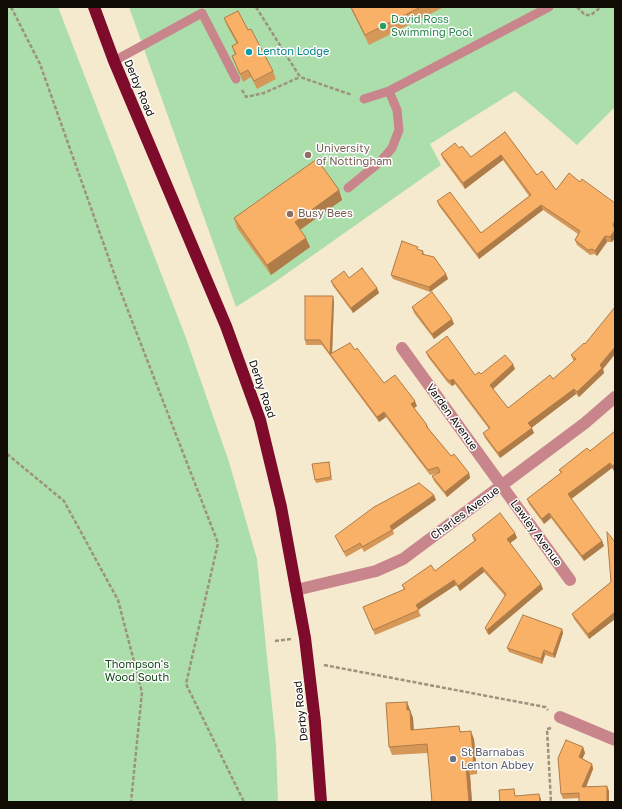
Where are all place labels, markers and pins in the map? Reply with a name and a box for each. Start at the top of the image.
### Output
place label: David Ross Swimming Pool [391,13,472,39]
marker: David Ross Swimming Pool [378,21,388,31]
place label: Lenton Lodge [257,45,329,59]
marker: Lenton Lodge [244,47,254,57]
place label: University of Nottingham [316,142,392,168]
marker: University of Nottingham [303,150,313,160]
place label: Busy Bees [298,207,353,221]
marker: Busy Bees [285,209,295,219]
place label: St Barnabas Lenton Abbey [461,746,534,772]
marker: St Barnabas Lenton Abbey [448,754,458,764]

